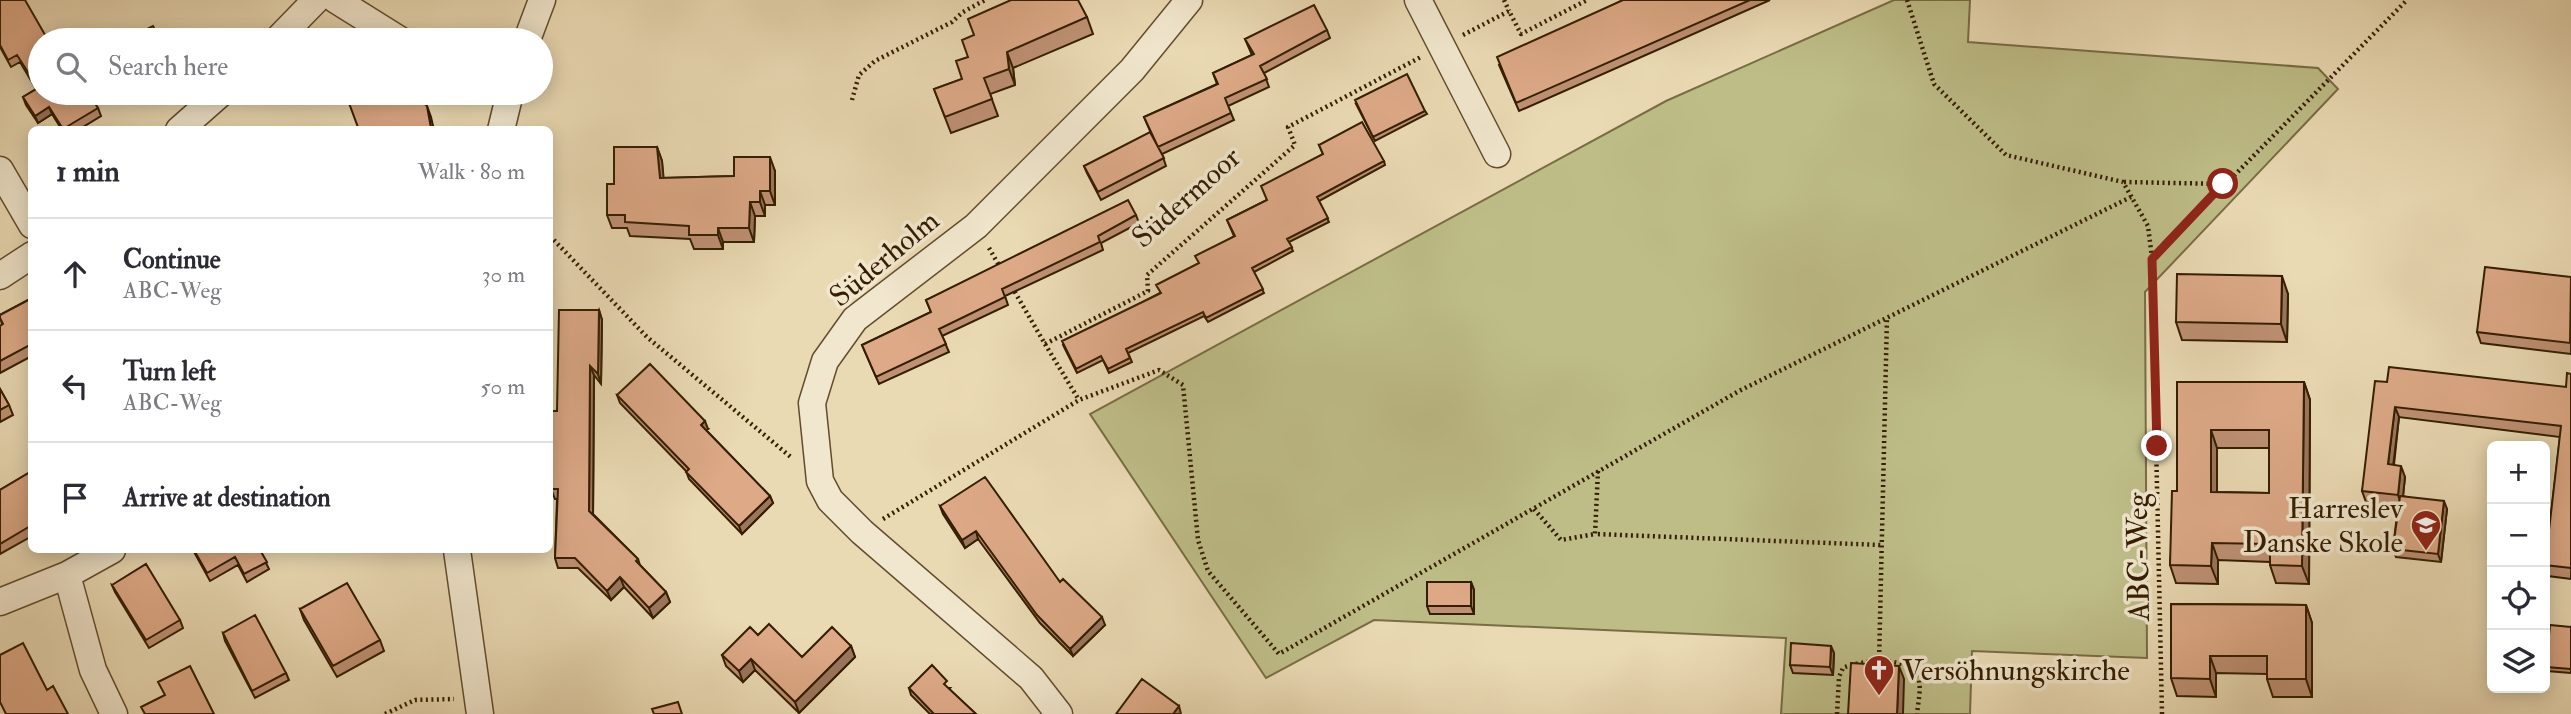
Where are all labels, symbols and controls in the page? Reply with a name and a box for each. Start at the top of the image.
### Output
search box [28,28,553,105]
icon: search [52,48,90,86]
text: Search here [108,51,228,83]
street label: Südermoor [1124,139,1248,256]
text: 1 min [56,153,120,190]
text: Walk · 80 m [418,157,525,186]
route start [2207,168,2238,199]
street label: Süderholm [822,202,947,315]
text: Continue [123,244,221,276]
icon: ahead [56,255,94,293]
text: 30 m [482,260,525,289]
text: ABC-Weg [123,276,222,305]
text: Turn left [123,356,216,388]
icon: left [56,367,94,405]
text: 50 m [481,372,525,401]
text: ABC-Weg [123,388,222,417]
route end [2141,430,2172,461]
map controls [2487,441,2550,693]
button: + [2487,441,2550,504]
icon: arrive [56,479,94,517]
text: Arrive at destination [123,482,331,514]
place label: Harreslev Danske Skole [2243,490,2404,561]
street label: ABC-Weg [2119,491,2158,623]
button: − [2487,504,2550,567]
school or university icon: Harreslev Danske Skole [2409,508,2443,552]
button: locate [2487,567,2550,630]
button: layers [2487,630,2550,693]
place label: Versöhnungskirche [1902,652,2130,689]
church icon: Versöhnungskirche [1862,653,1896,697]

